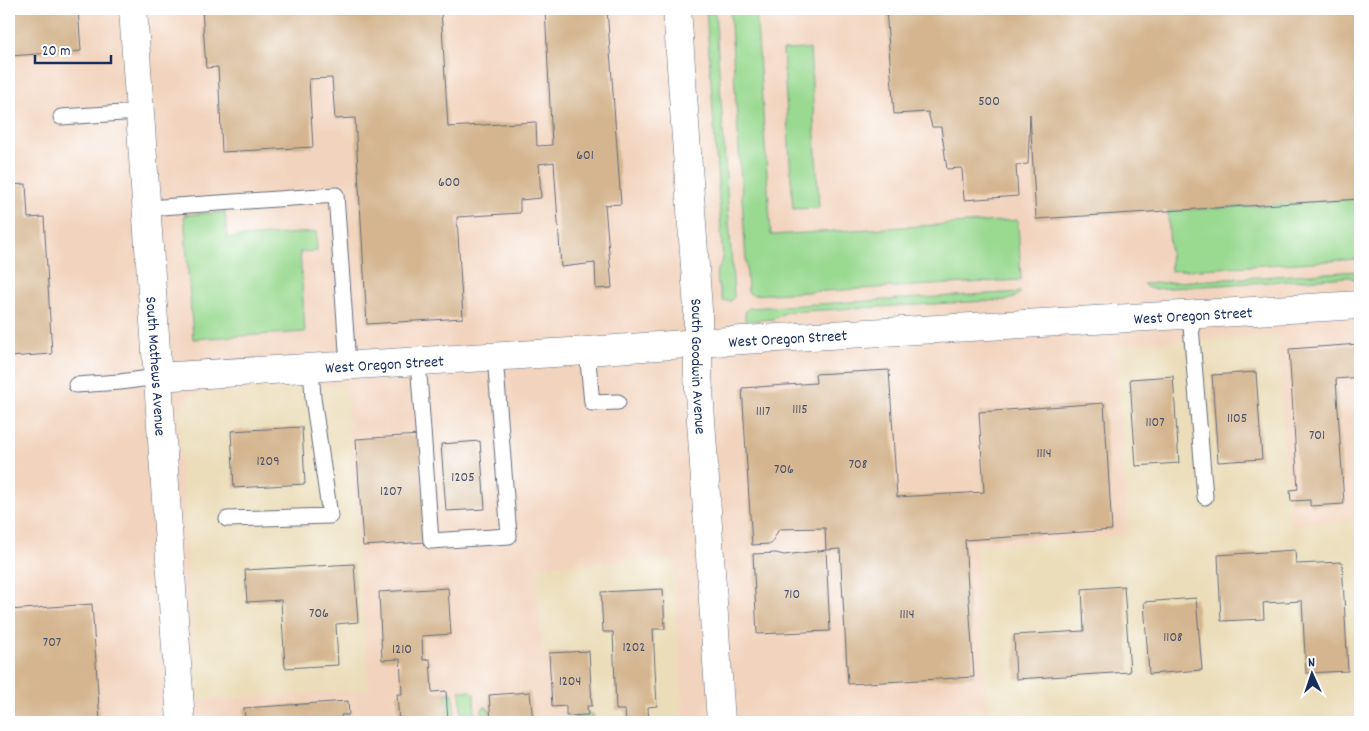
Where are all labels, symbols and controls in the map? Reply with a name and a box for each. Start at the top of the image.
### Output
scale bar [35,32,111,64]
text: 20 m [42,41,70,63]
house number: 500 [978,92,1000,112]
house number: 601 [576,146,594,166]
house number: 600 [438,173,460,193]
street label: South Mathews Avenue [138,296,171,437]
street label: South Goodwin Avenue [683,298,711,435]
street label: West Oregon Street [1133,302,1253,332]
street label: West Oregon Street [728,325,848,355]
street label: West Oregon Street [325,351,445,381]
house number: 1115 [792,400,808,420]
house number: 1117 [756,402,770,422]
house number: 1105 [1227,409,1247,429]
house number: 1107 [1145,413,1165,433]
house number: 701 [1309,426,1325,446]
house number: 1114 [1036,444,1052,464]
house number: 1209 [256,452,280,472]
house number: 708 [849,455,868,475]
house number: 706 [774,460,794,480]
house number: 1205 [451,468,475,488]
house number: 1207 [380,482,402,502]
house number: 710 [784,585,800,605]
house number: 706 [309,604,329,624]
house number: 1114 [899,605,915,625]
house number: 1108 [1163,628,1183,648]
house number: 707 [43,633,61,653]
house number: 1202 [623,638,645,658]
house number: 1210 [392,640,412,660]
north arrow [1286,648,1336,698]
text: N [1307,653,1315,673]
house number: 1204 [559,672,581,692]

